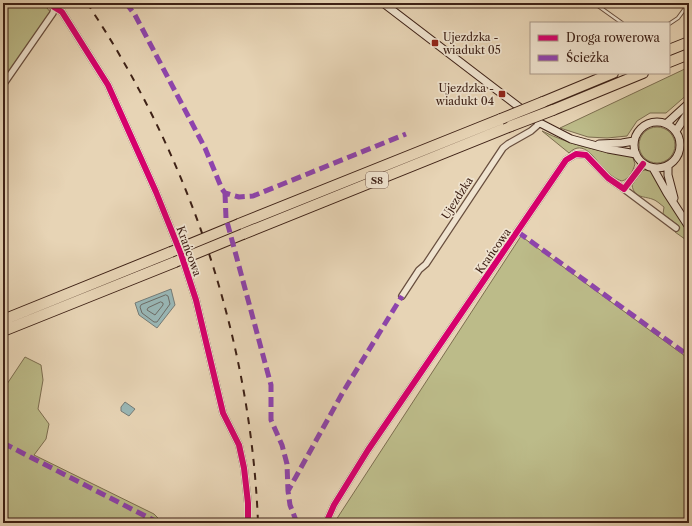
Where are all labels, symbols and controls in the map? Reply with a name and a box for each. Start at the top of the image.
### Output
legend [530,22,670,74]
place label: Ujezdzka - wiadukt 05 [442,30,501,57]
text: Droga rowerowa [566,30,660,45]
marker: Ujezdzka - wiadukt 05 [430,38,440,48]
text: Ścieżka [566,49,610,65]
place label: Ujezdzka - wiadukt 04 [435,81,494,108]
marker: Ujezdzka - wiadukt 04 [497,89,507,99]
road number: S8 [366,172,388,188]
street label: Ujezdzka [438,174,476,222]
street label: Krańcowa [173,224,205,278]
street label: Krańcowa [472,225,514,277]

